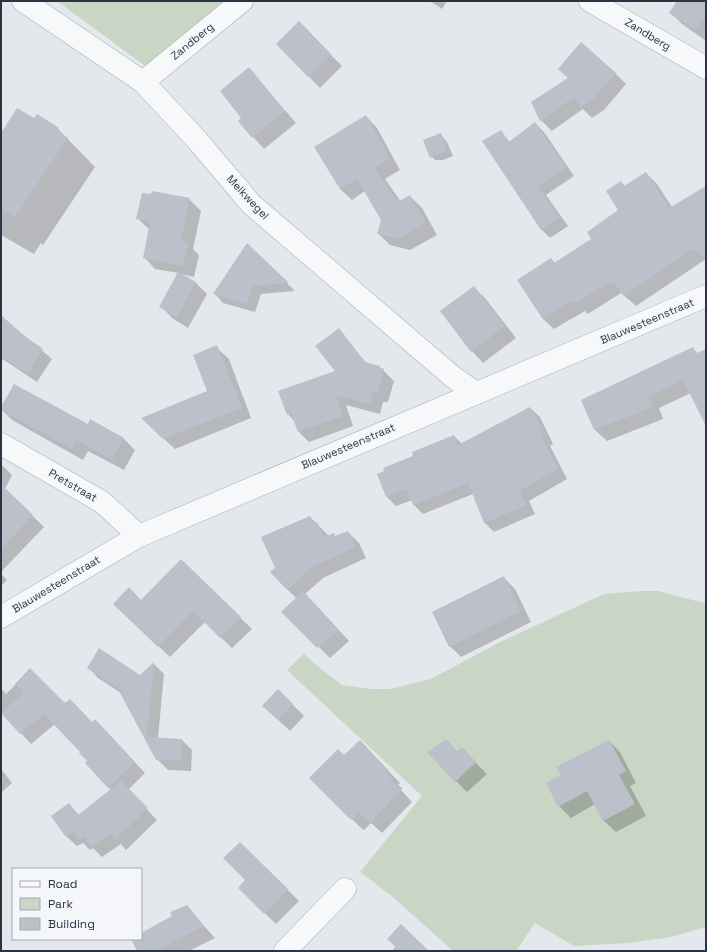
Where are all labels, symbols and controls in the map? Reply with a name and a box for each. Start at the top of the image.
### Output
street label: Zandberg [622,15,674,53]
street label: Zandberg [168,19,216,63]
street label: Melkwegel [224,172,272,222]
street label: Blauwesteenstraat [598,295,696,347]
street label: Blauwesteenstraat [299,420,397,472]
street label: Pretstraat [46,465,100,505]
street label: Blauwesteenstraat [9,552,103,616]
legend [12,868,142,940]
text: Road [48,876,77,892]
text: Park [48,896,73,912]
text: Building [48,916,95,932]

